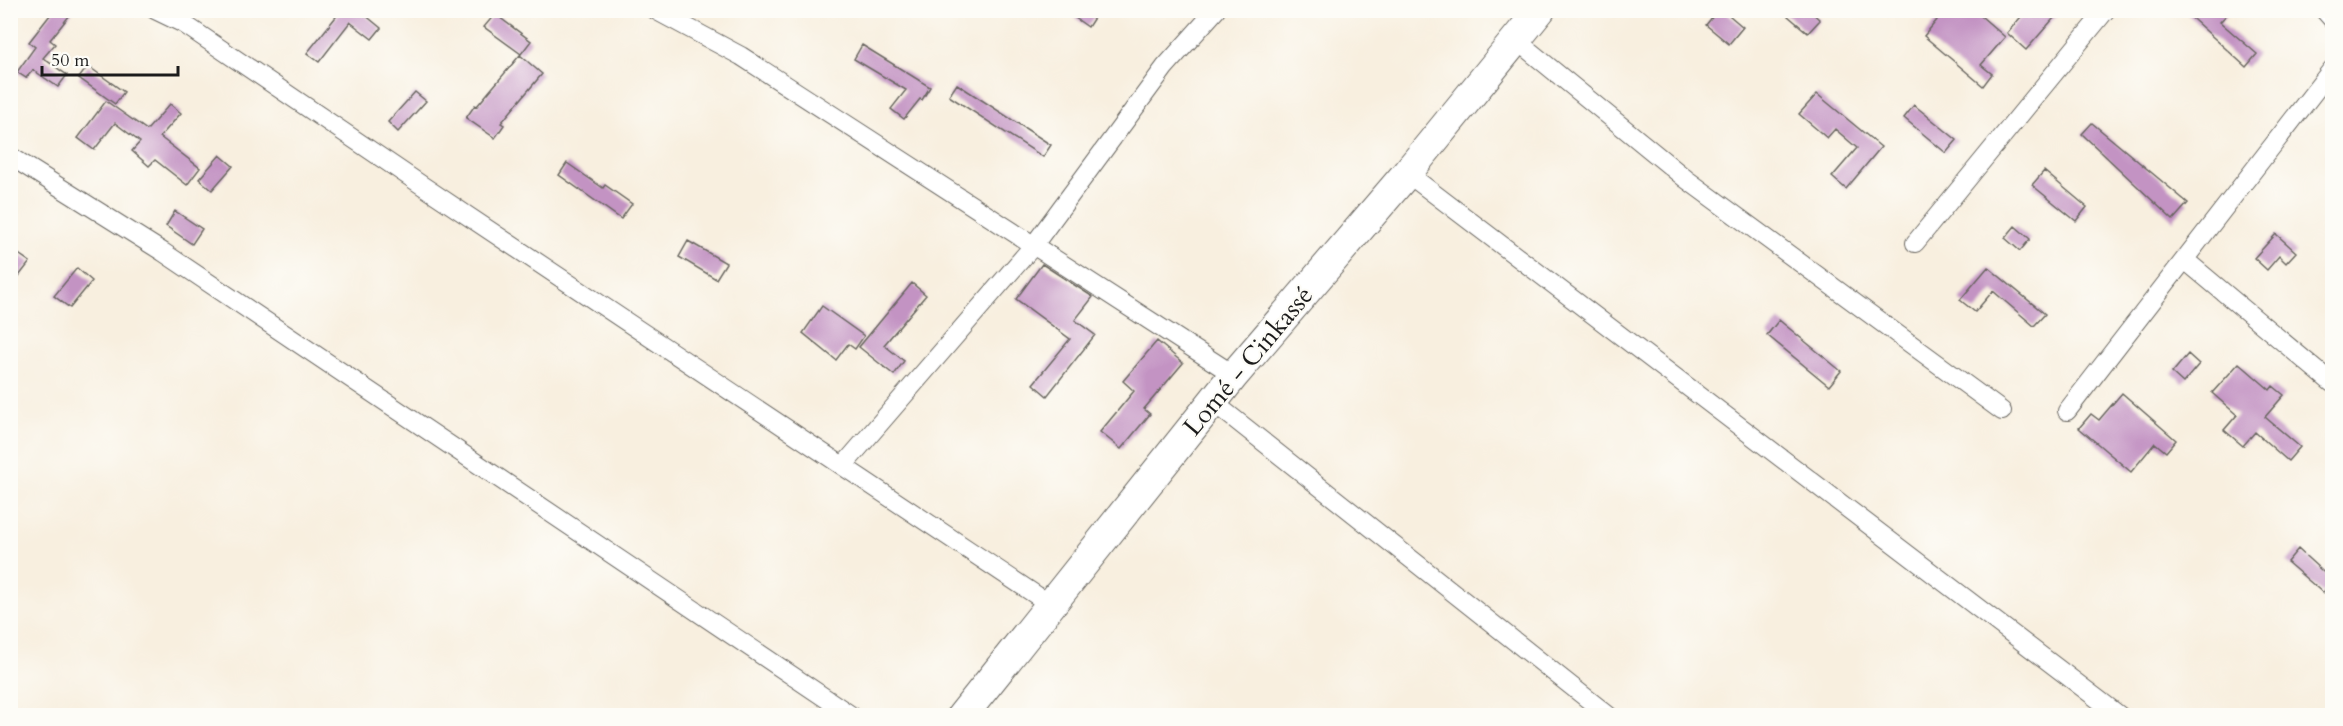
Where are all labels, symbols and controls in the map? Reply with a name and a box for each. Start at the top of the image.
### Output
scale bar [42,39,178,77]
text: 50 m [51,48,90,73]
street label: Lomé - Cinkassé [1175,279,1321,443]

